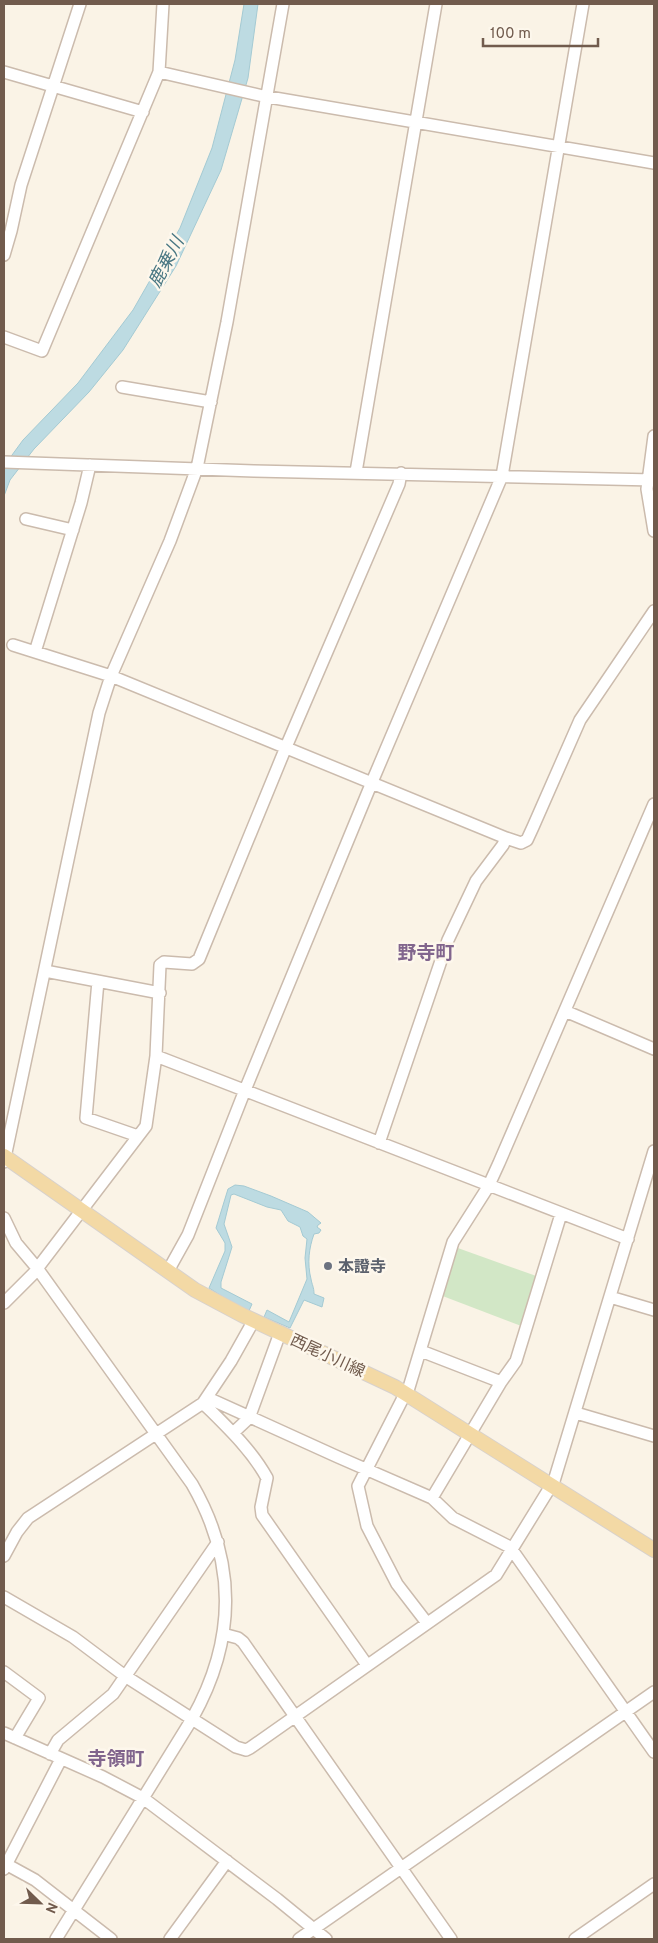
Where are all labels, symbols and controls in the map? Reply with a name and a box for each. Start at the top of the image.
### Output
scale bar [483,15,598,47]
text: 100 m [490,25,531,44]
water label: 鹿乗川 [144,232,191,292]
district label: 野寺町 [397,942,455,966]
place label: 本證寺 [338,1258,386,1278]
marker: 本證寺 [322,1260,334,1272]
street label: 西尾小川線 [287,1331,368,1383]
district label: 寺領町 [87,1748,145,1772]
north arrow [15,1878,65,1928]
text: N [41,1900,60,1915]

